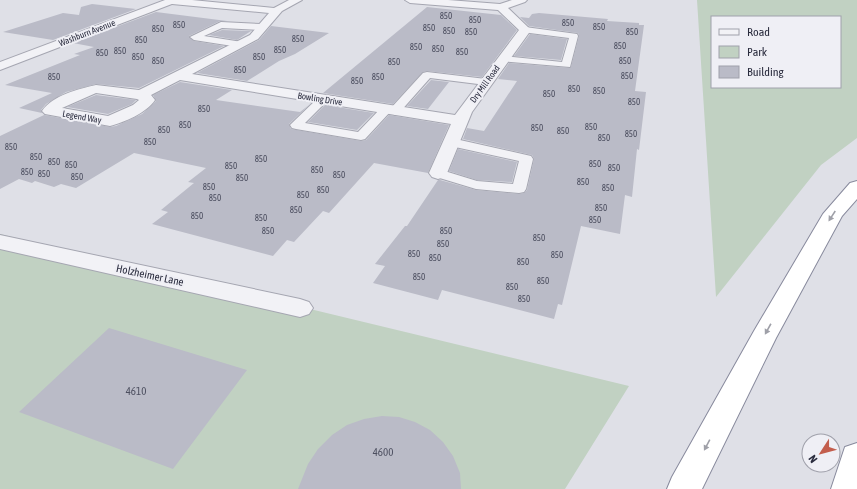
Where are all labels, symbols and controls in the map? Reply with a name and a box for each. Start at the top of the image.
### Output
house number: 850 [440,11,452,21]
house number: 850 [469,15,481,25]
legend [711,16,841,88]
street label: Washburn Avenue [57,18,117,48]
house number: 850 [562,18,574,28]
house number: 850 [173,20,185,30]
house number: 850 [593,22,605,32]
house number: 850 [423,23,435,33]
house number: 850 [152,24,164,34]
text: Road [747,25,770,39]
house number: 850 [443,26,455,36]
house number: 850 [465,27,477,37]
house number: 850 [626,27,638,37]
house number: 850 [292,34,304,44]
house number: 850 [135,35,147,45]
house number: 850 [614,41,626,51]
house number: 850 [410,42,422,52]
house number: 850 [432,44,444,54]
house number: 850 [274,45,286,55]
text: Park [747,45,768,59]
house number: 850 [114,46,126,56]
house number: 850 [456,47,468,57]
house number: 850 [96,48,108,58]
house number: 850 [132,52,144,62]
house number: 850 [253,52,265,62]
house number: 850 [152,56,164,66]
house number: 850 [619,56,631,66]
house number: 850 [388,57,400,67]
street label: Dry Mill Road [468,63,502,105]
house number: 850 [234,65,246,75]
text: Building [747,65,785,79]
house number: 850 [621,71,633,81]
house number: 850 [48,72,60,82]
house number: 850 [372,72,384,82]
house number: 850 [351,76,363,86]
house number: 850 [568,84,580,94]
house number: 850 [593,86,605,96]
house number: 850 [543,89,555,99]
street label: Bowling Drive [297,91,343,107]
house number: 850 [628,97,640,107]
house number: 850 [198,104,210,114]
street label: Legend Way [62,109,103,125]
house number: 850 [179,120,191,130]
house number: 850 [585,122,597,132]
house number: 850 [531,123,543,133]
house number: 850 [158,125,170,135]
house number: 850 [557,126,569,136]
house number: 850 [625,129,637,139]
house number: 850 [598,133,610,143]
house number: 850 [144,137,156,147]
house number: 850 [5,142,17,152]
house number: 850 [30,152,42,162]
house number: 850 [255,154,267,164]
house number: 850 [48,157,60,167]
house number: 850 [589,159,601,169]
house number: 850 [65,160,77,170]
house number: 850 [225,161,237,171]
house number: 850 [608,163,620,173]
house number: 850 [311,165,323,175]
house number: 850 [21,167,33,177]
house number: 850 [38,169,50,179]
house number: 850 [333,170,345,180]
house number: 850 [71,172,83,182]
house number: 850 [236,173,248,183]
house number: 850 [577,177,589,187]
house number: 850 [203,182,215,192]
house number: 850 [602,183,614,193]
house number: 850 [317,185,329,195]
house number: 850 [297,190,309,200]
house number: 850 [209,193,221,203]
house number: 850 [595,203,607,213]
house number: 850 [290,205,302,215]
house number: 850 [191,211,203,221]
one-way arrow [828,211,836,222]
house number: 850 [255,213,267,223]
house number: 850 [589,215,601,225]
house number: 850 [262,226,274,236]
house number: 850 [440,226,452,236]
house number: 850 [533,233,545,243]
house number: 850 [437,239,449,249]
house number: 850 [408,249,420,259]
house number: 850 [551,250,563,260]
house number: 850 [429,253,441,263]
house number: 850 [517,257,529,267]
street label: Holzheimer Lane [115,262,185,288]
house number: 850 [413,272,425,282]
house number: 850 [537,276,549,286]
house number: 850 [506,282,518,292]
house number: 850 [518,294,530,304]
one-way arrow [764,324,771,335]
house number: 4610 [126,385,146,397]
north arrow [801,433,841,473]
one-way arrow [704,439,711,450]
house number: 4600 [373,446,393,458]
text: N [806,453,820,465]

